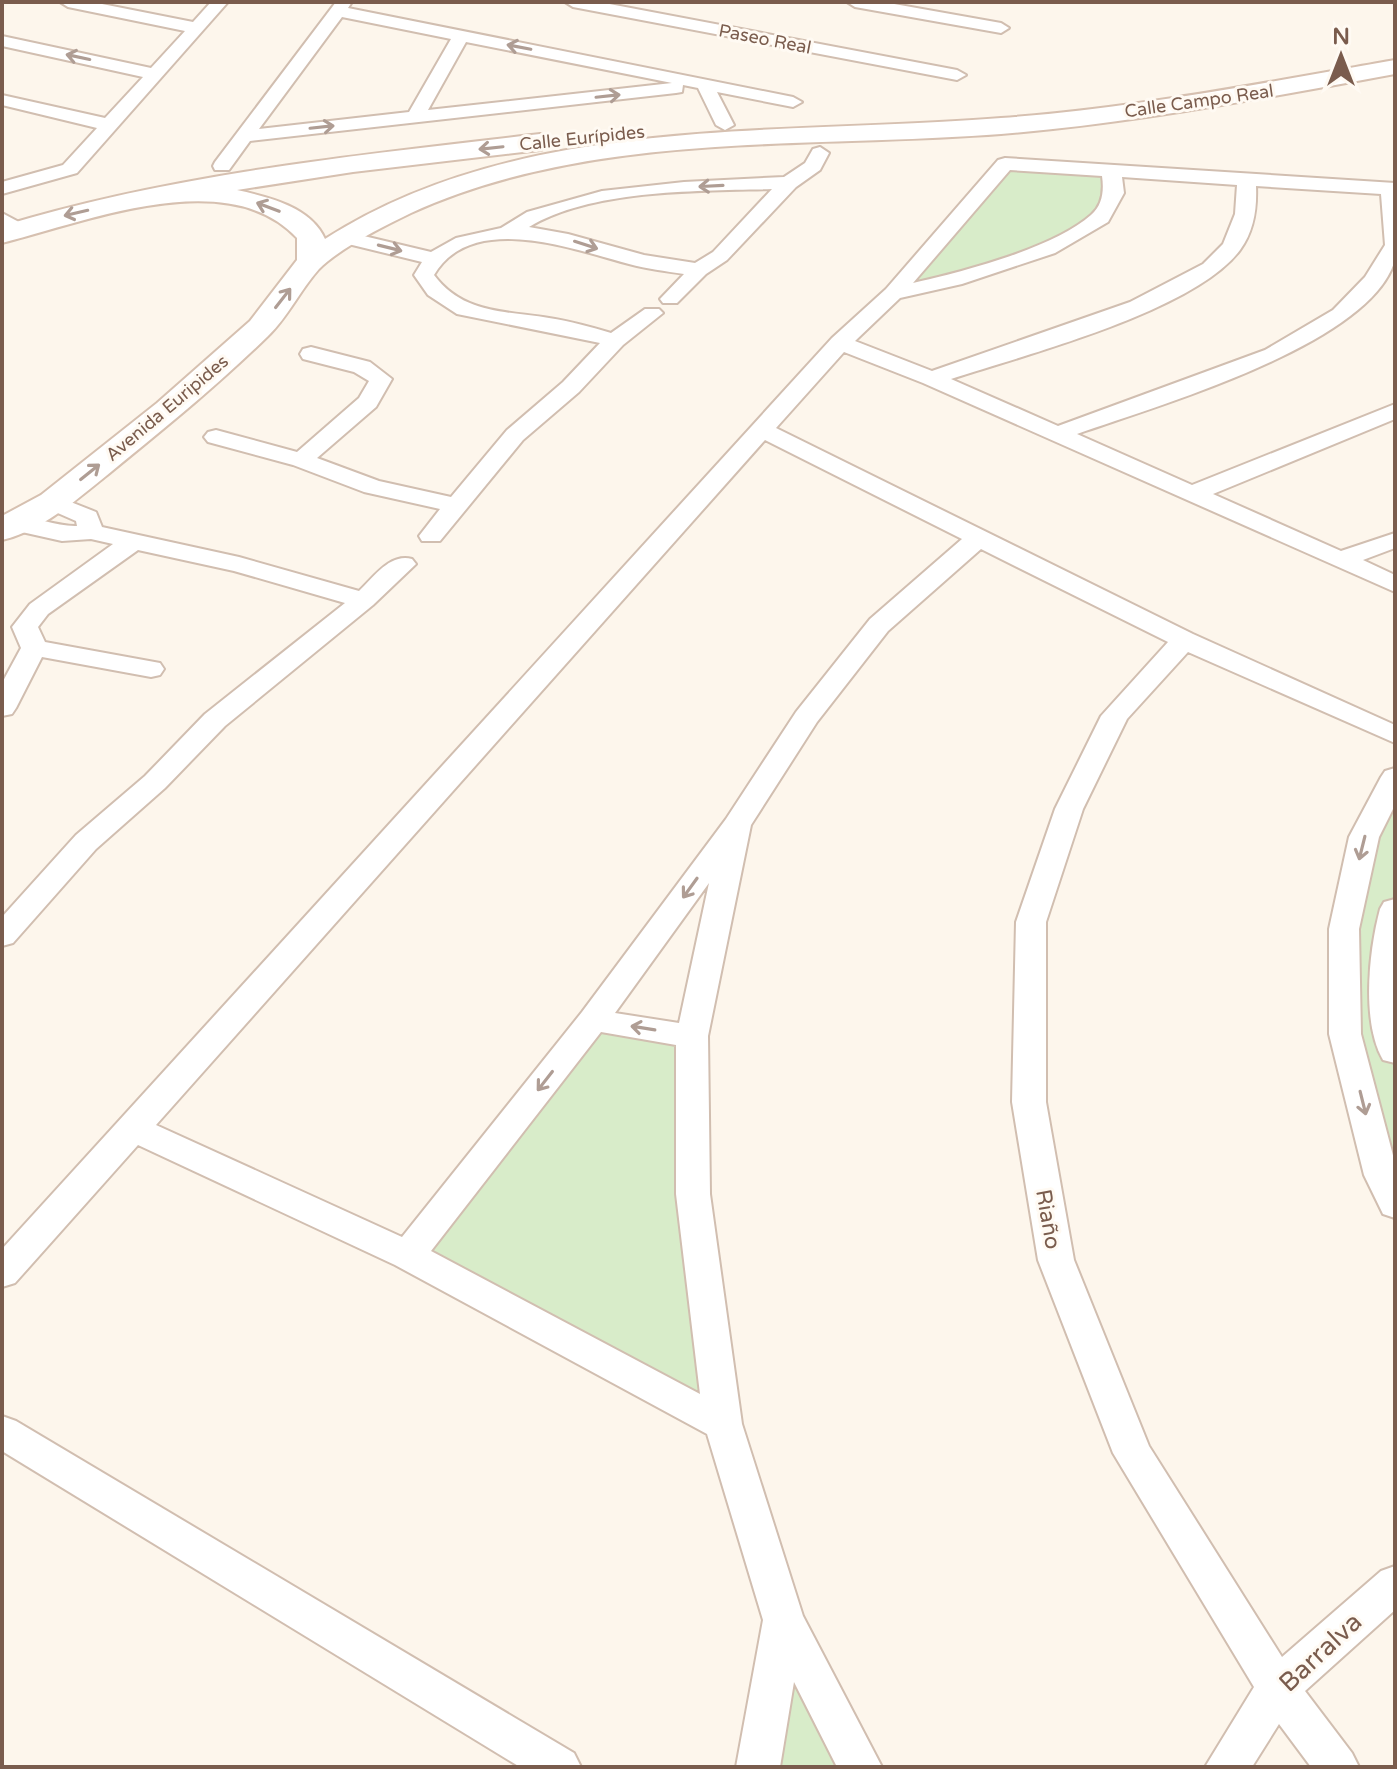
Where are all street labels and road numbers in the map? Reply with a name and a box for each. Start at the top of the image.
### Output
street label: Paseo Real [717,19,813,59]
street label: Calle Campo Real [1123,80,1275,122]
street label: Calle Eurípides [518,120,646,156]
street label: Avenida Euripides [101,350,233,466]
street label: Riaño [1030,1187,1066,1251]
street label: Barralva [1273,1606,1368,1698]

